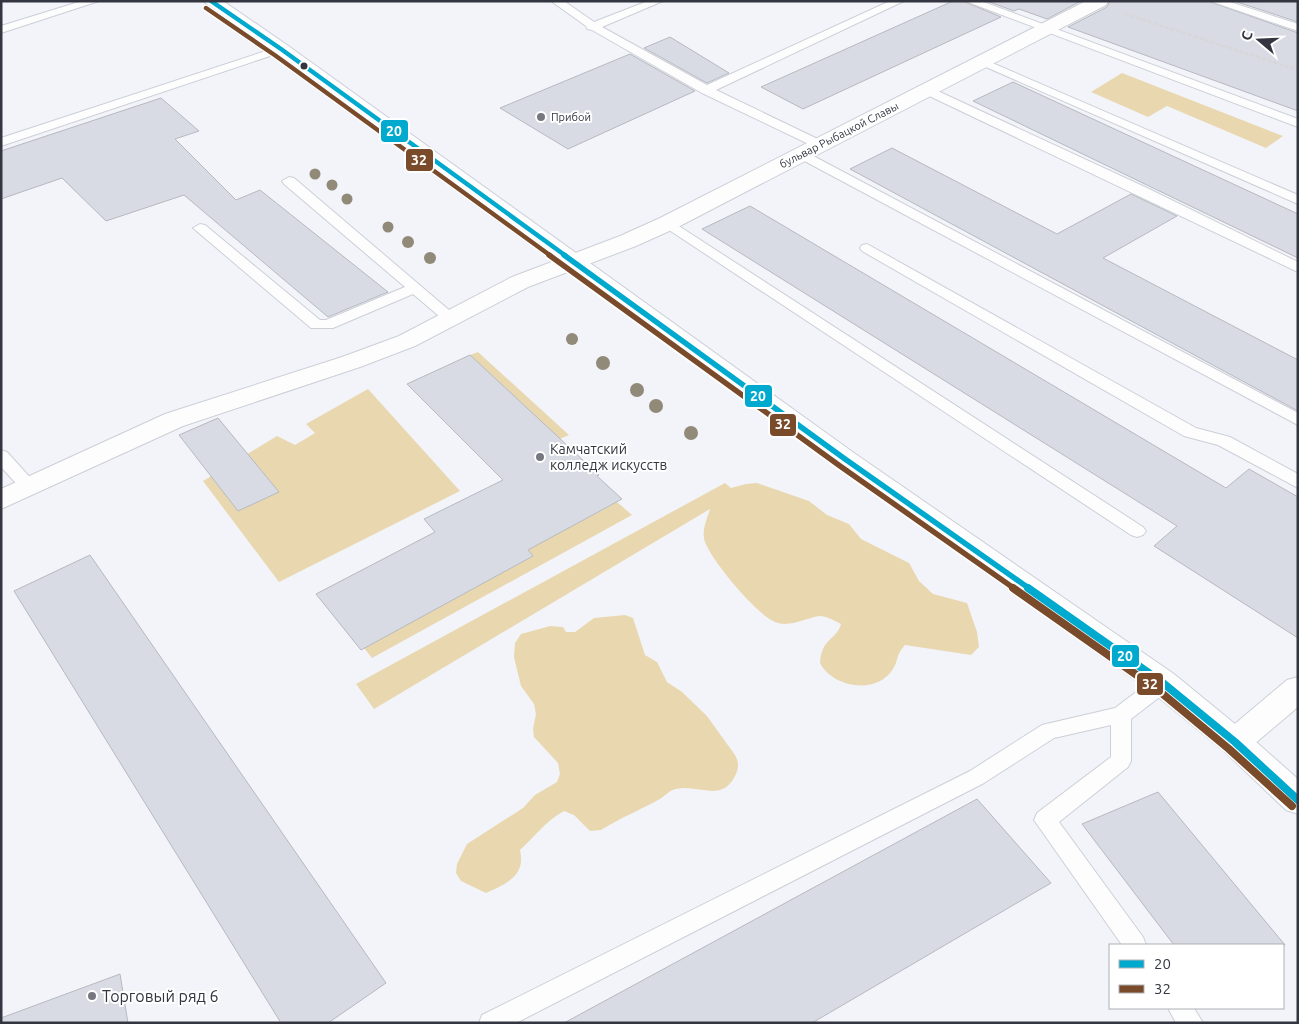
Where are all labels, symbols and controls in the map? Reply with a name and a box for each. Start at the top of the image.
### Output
north arrow [1234,15,1284,65]
text: С [1238,29,1256,43]
unlabelled marker [299,61,309,71]
street label: бульвар Рыбацкой Славы [778,100,900,170]
marker: Прибой [535,111,547,123]
place label: Прибой [551,111,591,123]
line badge: 20 [380,119,409,143]
text: 20 [386,123,402,139]
line badge: 32 [405,148,434,172]
text: 32 [411,152,427,168]
line badge: 20 [744,384,773,408]
text: 20 [750,388,766,404]
line badge: 32 [769,413,797,437]
text: 32 [775,416,791,432]
place label: Камчатский колледж искусств [550,441,667,473]
marker: Камчатский колледж искусств [534,451,546,463]
line badge: 20 [1111,644,1140,668]
text: 20 [1117,648,1133,664]
line badge: 32 [1136,672,1164,696]
text: 32 [1142,676,1158,692]
legend [1109,944,1284,1009]
text: 20 [1154,955,1171,972]
text: 32 [1154,980,1171,997]
place label: Торговый ряд 6 [102,987,219,1005]
marker: Торговый ряд 6 [86,990,98,1002]

